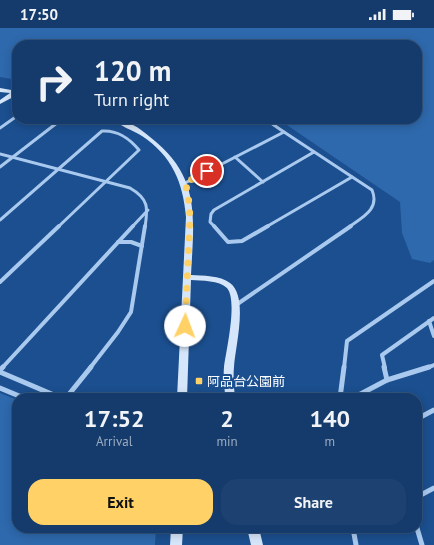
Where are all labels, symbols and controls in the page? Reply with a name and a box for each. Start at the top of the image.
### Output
text: 17:50 [20,5,58,24]
text: 120 m [94,52,171,89]
icon: right [28,56,80,108]
text: Turn right [94,88,169,111]
pin [190,154,224,188]
icon: arrive [196,160,218,182]
position arrow [164,305,206,347]
place label: 阿品台公園前 [207,373,285,390]
marker: 阿品台公園前 [194,376,204,386]
text: 17:52 [84,403,145,434]
text: 2 [220,403,234,434]
text: 140 [309,403,350,434]
text: Arrival [96,433,132,450]
text: min [216,433,238,450]
text: m [325,433,335,450]
button: Exit [28,479,213,525]
button: Share [221,479,406,525]

